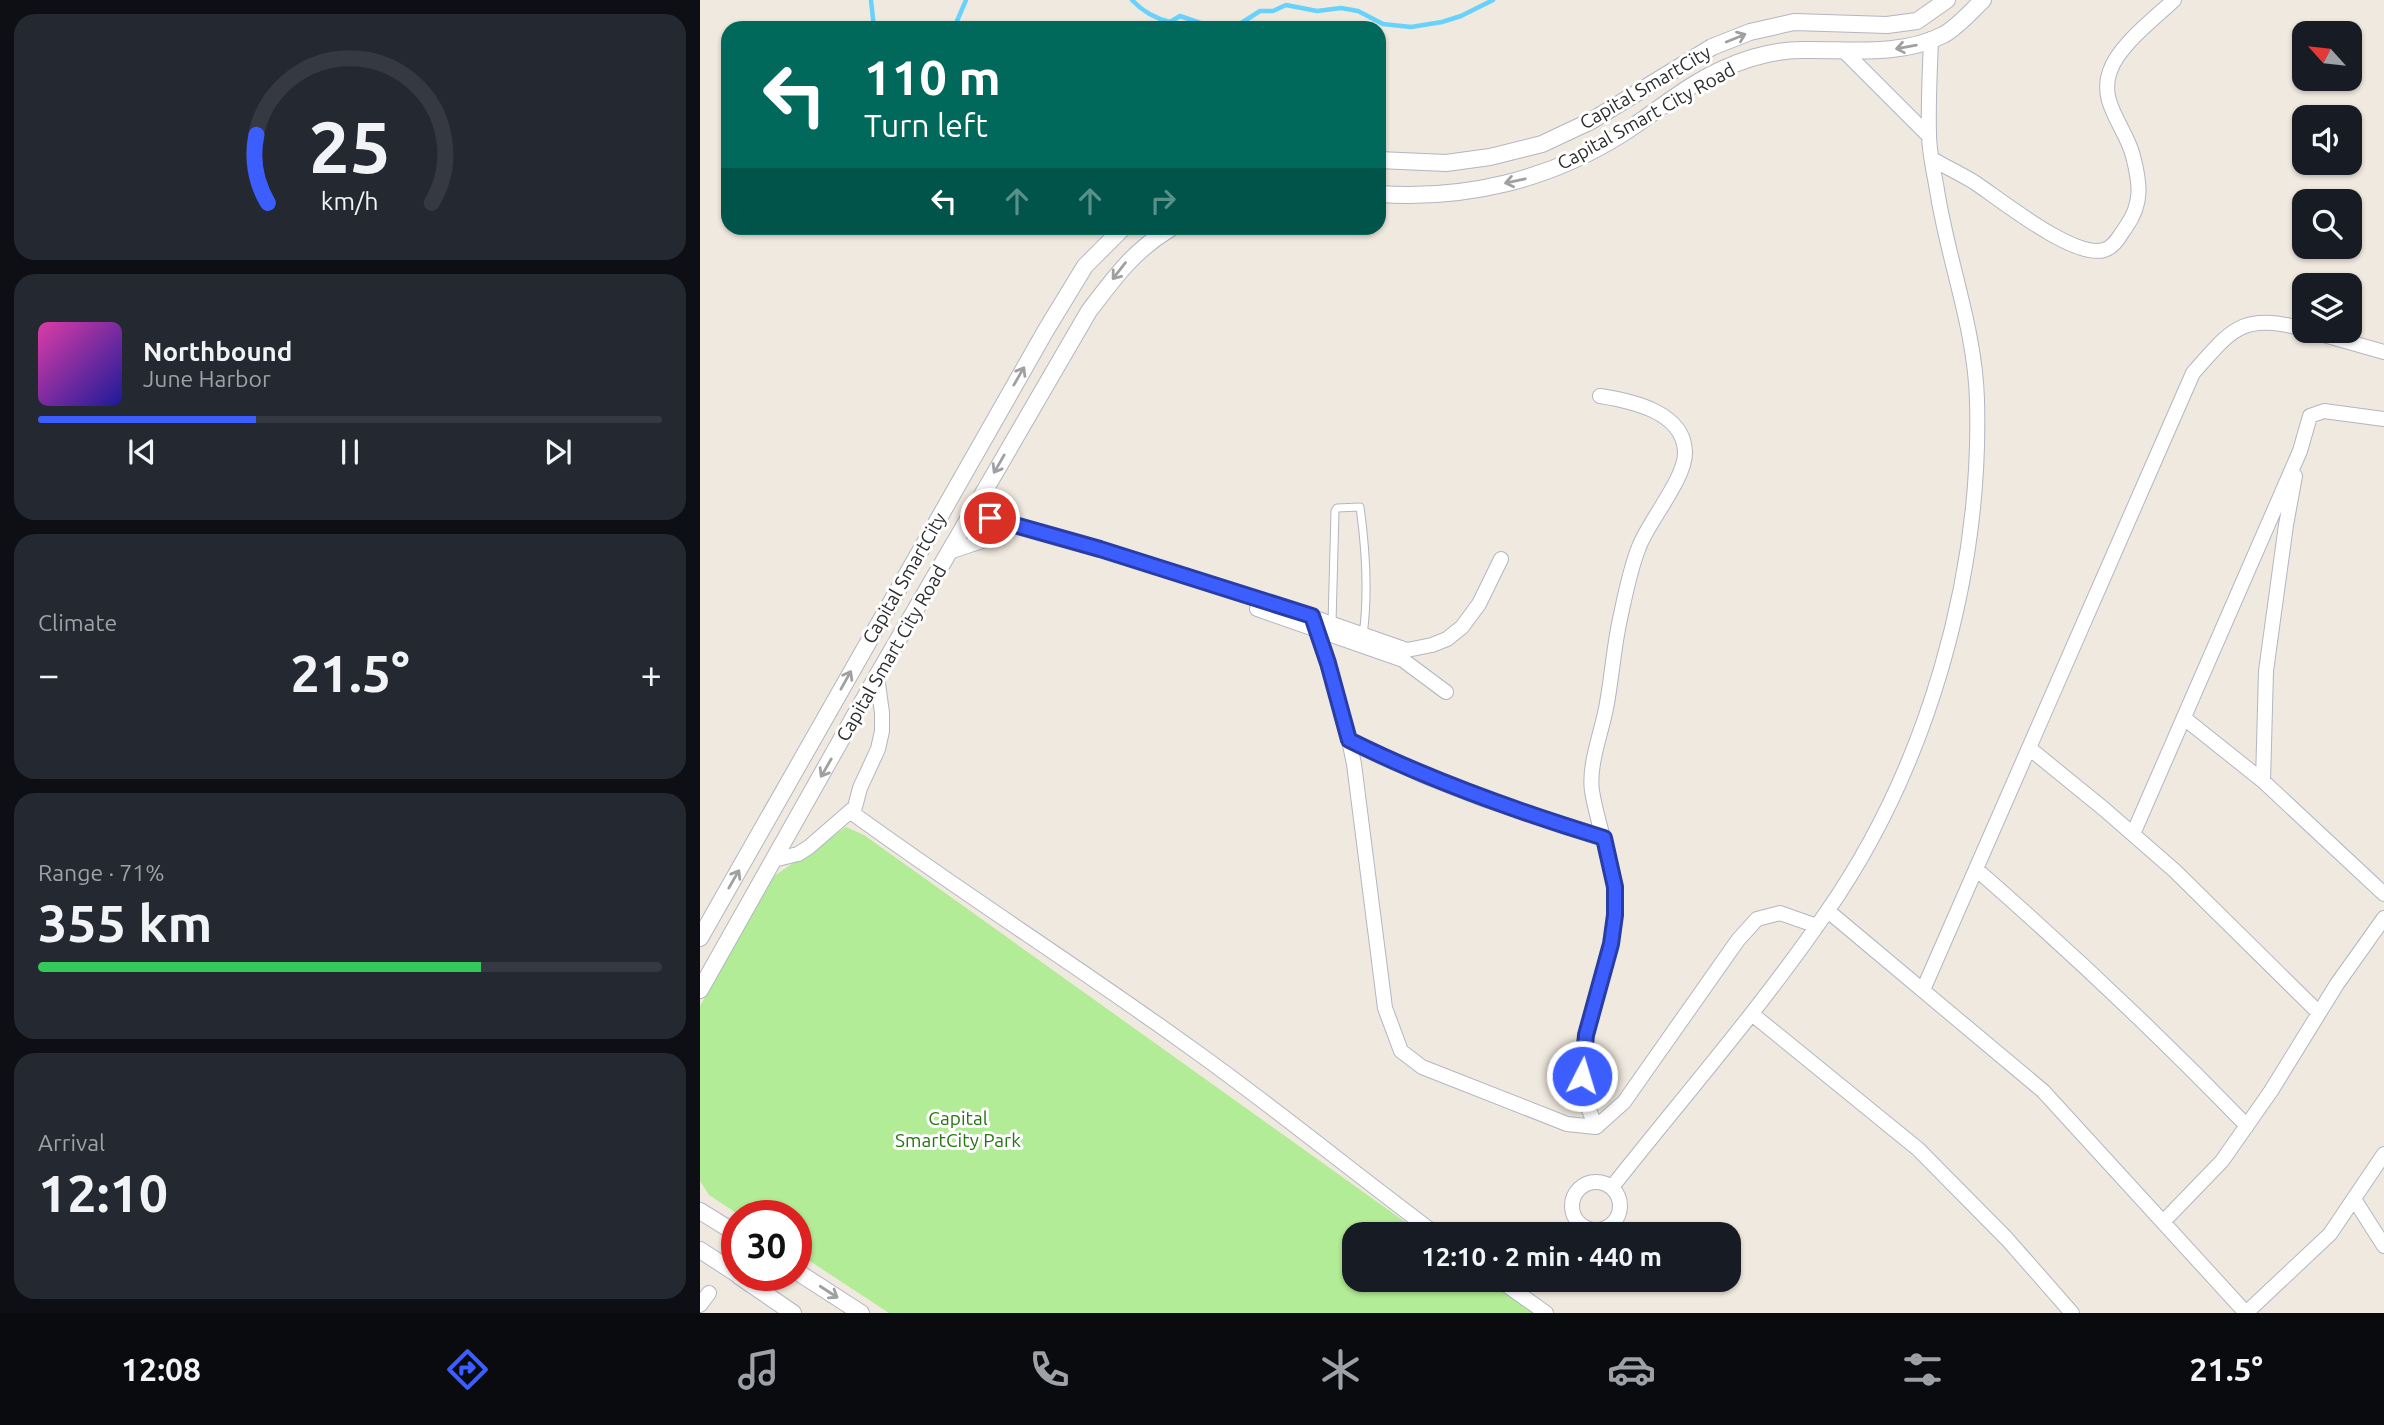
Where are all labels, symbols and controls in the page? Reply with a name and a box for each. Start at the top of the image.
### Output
north arrow [2292,21,2362,91]
map controls [2292,21,2362,343]
one-way arrow [1725,30,1746,43]
street label: Capital SmartCity [1576,41,1714,133]
one-way arrow [1895,41,1918,54]
icon: left [749,49,840,140]
text: 110 m [864,49,1001,104]
street label: Capital Smart City Road [1553,58,1739,174]
text: 25 [309,105,391,187]
button: sound [2292,105,2362,175]
text: Turn left [864,107,988,143]
one-way arrow [1504,174,1527,188]
icon: left [925,182,963,220]
icon: ahead [998,182,1036,220]
icon: ahead [1071,182,1109,220]
icon: right [1144,182,1182,220]
text: km/h [321,187,379,215]
button: search [2292,189,2362,259]
one-way arrow [1112,262,1127,280]
button: layers [2292,273,2362,343]
text: Northbound [143,337,292,366]
text: June Harbor [143,366,271,391]
one-way arrow [1012,367,1026,387]
icon: previous [123,433,161,471]
icon: pause [331,433,369,471]
icon: next [539,433,577,471]
one-way arrow [992,454,1006,474]
pin [960,488,1020,548]
icon: arrive [971,499,1009,537]
street label: Capital SmartCity [858,509,950,647]
street label: Capital Smart City Road [832,561,950,745]
text: Climate [38,610,117,635]
text: 21.5° [290,644,410,702]
text: − [38,653,59,695]
text: + [641,653,662,695]
one-way arrow [839,671,853,691]
one-way arrow [819,758,833,778]
text: Range · 71% [38,860,165,885]
one-way arrow [728,869,742,889]
text: 355 km [38,894,212,952]
position arrow [1545,1039,1619,1113]
park label: Capital SmartCity Park [895,1107,1021,1151]
text: Arrival [38,1130,105,1155]
text: 12:10 [38,1164,168,1222]
speed limit sign: 30 [721,1200,812,1291]
text: 12:10 · 2 min · 440 m [1421,1242,1662,1271]
one-way arrow [819,1285,838,1299]
icon: directions [443,1345,492,1394]
icon: music [734,1345,783,1394]
icon: phone [1025,1345,1074,1394]
icon: climate [1316,1345,1365,1394]
icon: car [1607,1345,1656,1394]
icon: filters [1898,1345,1947,1394]
text: 12:08 [121,1351,201,1387]
text: 21.5° [2190,1351,2263,1387]

